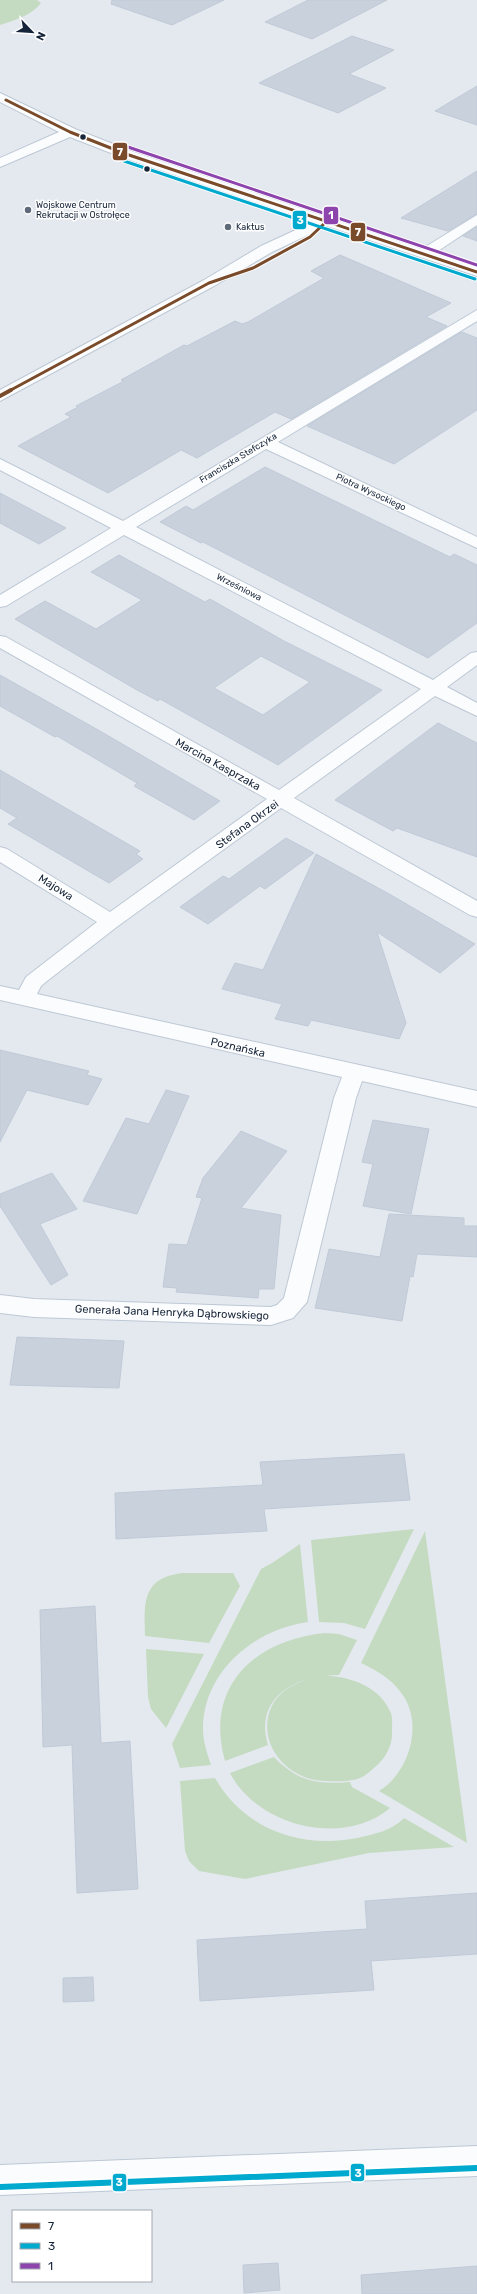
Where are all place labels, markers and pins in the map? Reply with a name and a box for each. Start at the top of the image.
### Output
unlabelled marker [78,132,88,142]
unlabelled marker [142,164,152,174]
place label: Wojskowe Centrum Rekrutacji w Ostrołęce [36,200,130,220]
marker: Wojskowe Centrum Rekrutacji w Ostrołęce [23,205,33,215]
marker: Kaktus [223,222,233,232]
place label: Kaktus [236,222,265,232]

